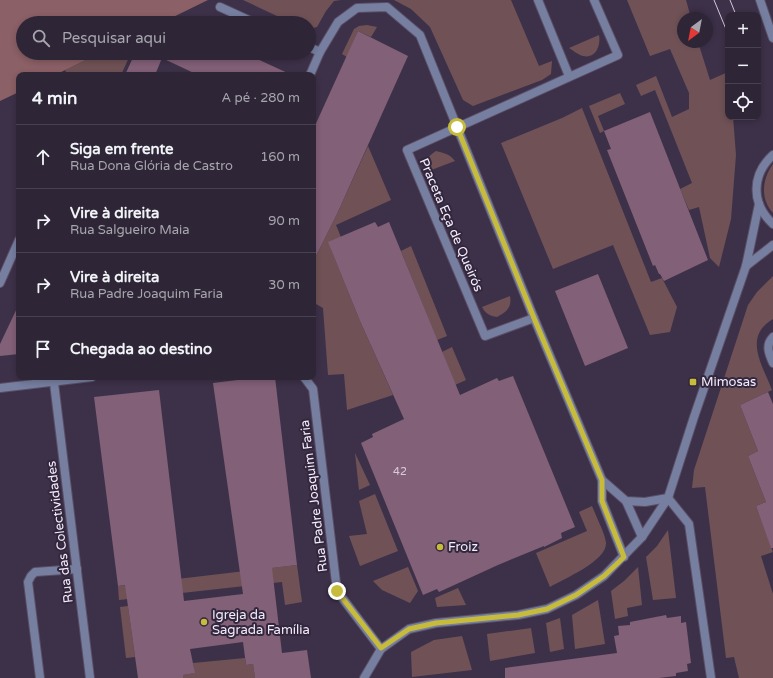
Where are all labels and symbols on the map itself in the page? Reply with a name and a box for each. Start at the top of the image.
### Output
north arrow [677,12,713,48]
route start [448,118,466,136]
street label: Praceta Eça de Queirós [416,156,486,294]
place label: Mimosas [701,374,756,390]
marker: Mimosas [688,377,698,387]
street label: Rua Padre Joaquim Faria [297,419,331,573]
street label: Rua das Colectividades [43,460,77,604]
house number: 42 [393,465,407,478]
place label: Froiz [448,539,478,555]
marker: Froiz [435,542,445,552]
route end [328,582,346,600]
place label: Igreja da Sagrada Família [212,607,310,638]
marker: Igreja da Sagrada Família [199,617,209,627]

